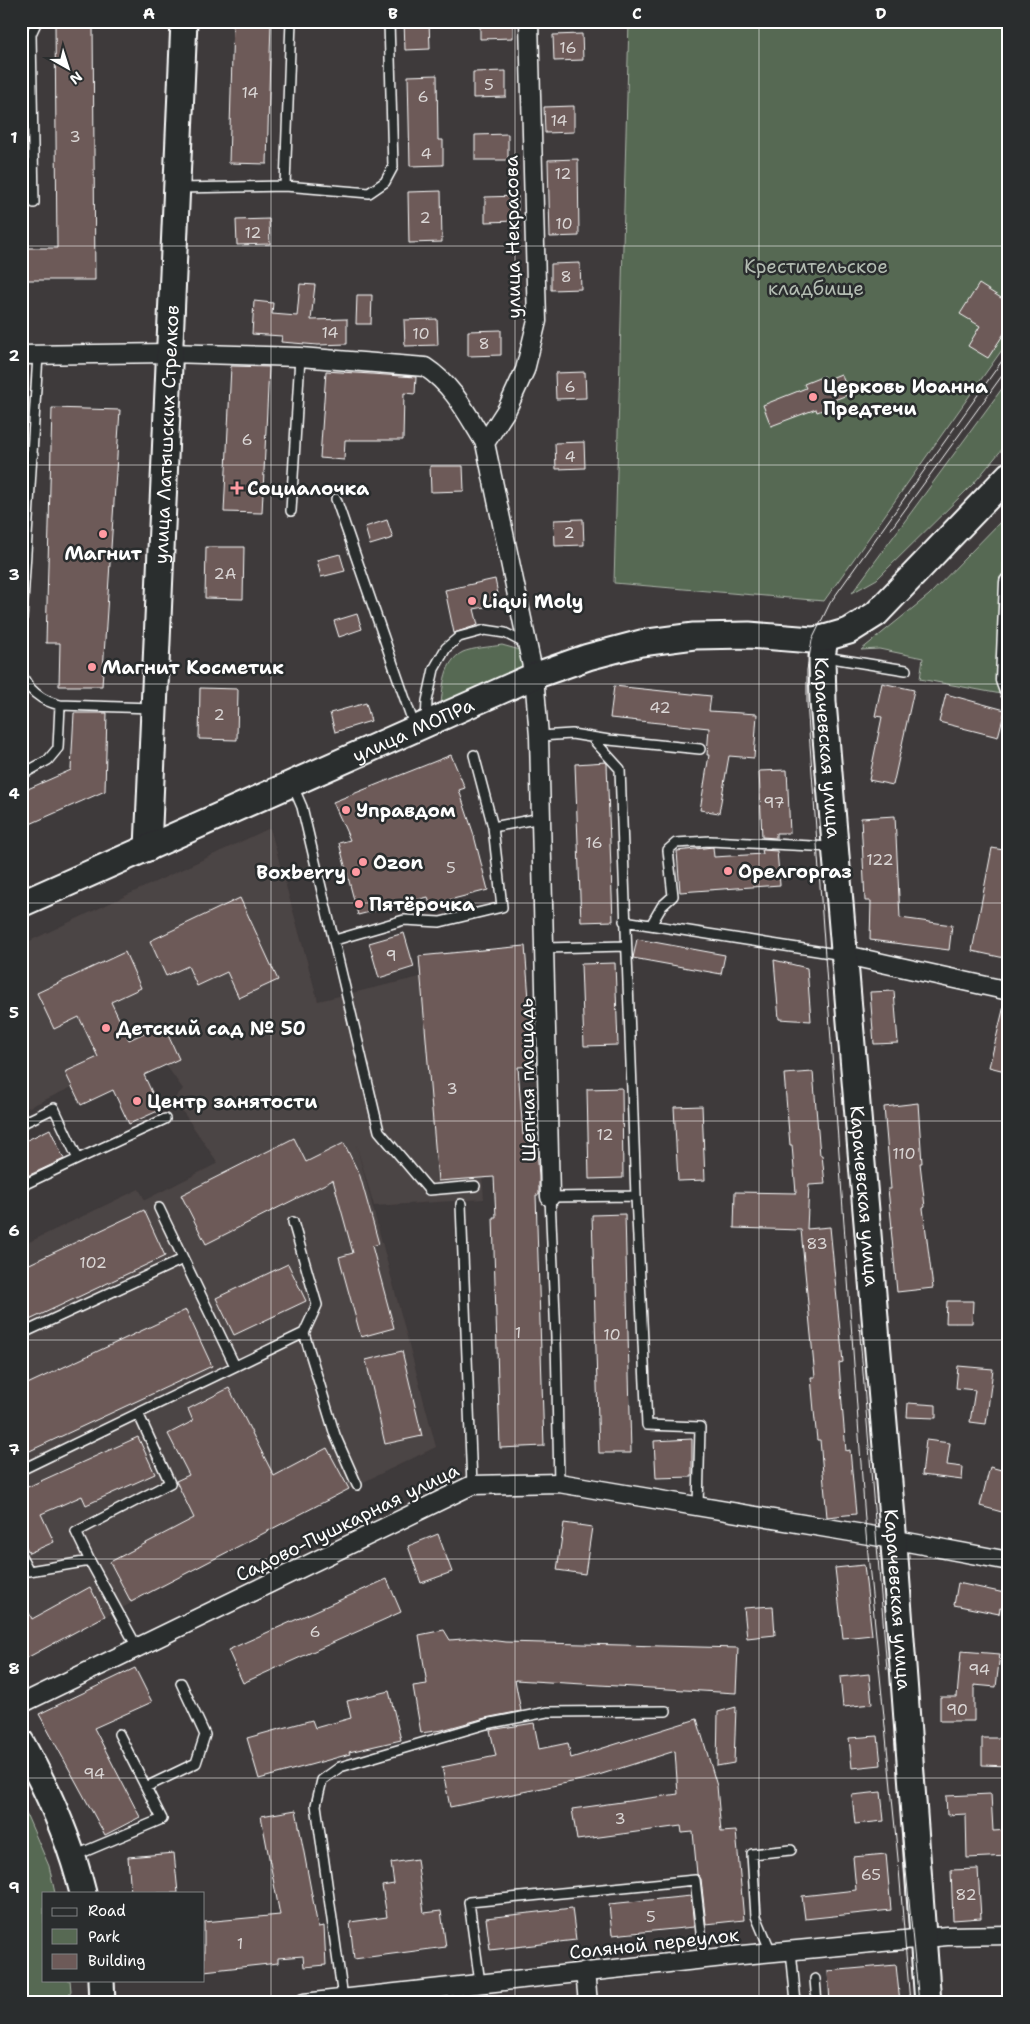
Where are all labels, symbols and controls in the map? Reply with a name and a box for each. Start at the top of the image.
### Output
text: A [143,3,155,24]
text: B [388,3,398,24]
text: C [632,3,642,24]
text: D [875,3,887,24]
house number: 16 [559,37,577,58]
north arrow [42,42,92,92]
text: N [66,68,86,89]
house number: 5 [484,74,494,95]
house number: 14 [241,82,259,103]
house number: 6 [417,86,429,107]
house number: 14 [550,110,568,131]
house number: 3 [69,126,81,147]
text: 1 [10,127,18,148]
house number: 4 [420,143,432,164]
street label: улица Некрасова [499,155,526,319]
house number: 12 [554,163,572,184]
house number: 2 [419,207,431,228]
house number: 10 [555,213,573,234]
house number: 12 [244,222,262,243]
park label: Крестительское кладбище [744,254,888,301]
house number: 8 [560,266,572,287]
street label: улица Латышских Стрелков [148,304,185,564]
house number: 14 [321,322,339,343]
house number: 10 [412,323,430,344]
house number: 8 [478,333,490,354]
text: 2 [8,345,20,366]
place label: Церковь Иоанна Предтечи [823,374,988,421]
house number: 6 [564,376,576,397]
marker: Церковь Иоанна Предтечи [807,391,819,403]
house number: 6 [241,429,253,450]
house number: 4 [564,446,576,467]
place label: Социалочка [247,476,369,501]
marker: Социалочка [231,482,243,494]
house number: 2 [563,522,575,543]
marker: Магнит [97,528,109,540]
place label: Магнит [64,541,142,566]
house number: 2А [214,563,236,584]
text: 3 [8,564,20,585]
place label: Liqui Moly [482,589,583,614]
marker: Liqui Moly [466,595,478,607]
place label: Магнит Косметик [102,655,284,680]
street label: Карачевская улица [809,657,846,839]
marker: Магнит Косметик [86,661,98,673]
street label: улица МОПРа [349,692,478,768]
house number: 42 [649,697,671,718]
house number: 2 [213,704,225,725]
text: 4 [8,783,20,804]
house number: 97 [763,792,785,813]
place label: Управдом [356,798,456,823]
marker: Управдом [340,804,352,816]
house number: 16 [585,832,603,853]
house number: 122 [866,849,894,870]
place label: Ozon [373,850,423,875]
marker: Ozon [357,856,369,868]
house number: 5 [446,857,456,878]
place label: Орелгоргаз [738,859,852,884]
place label: Boxberry [256,860,346,885]
marker: Орелгоргаз [722,865,734,877]
marker: Boxberry [350,866,362,878]
place label: Пятёрочка [369,892,475,917]
marker: Пятёрочка [353,898,365,910]
house number: 9 [385,945,397,966]
street label: Щепная площадь [514,998,541,1162]
text: 5 [9,1002,19,1023]
place label: Детский сад № 50 [116,1016,306,1041]
marker: Детский сад № 50 [100,1022,112,1034]
house number: 3 [446,1078,458,1099]
place label: Центр занятости [147,1089,317,1114]
marker: Центр занятости [131,1095,143,1107]
street label: Карачевская улица [844,1104,884,1288]
house number: 12 [596,1124,614,1145]
house number: 110 [892,1143,916,1164]
text: 6 [8,1220,20,1241]
house number: 83 [806,1233,828,1254]
house number: 102 [79,1252,107,1273]
house number: 1 [515,1322,521,1343]
house number: 10 [603,1324,621,1345]
text: 7 [8,1439,20,1460]
street label: Садово-Пушкарная улица [231,1457,463,1587]
street label: Карачевская улица [878,1508,917,1691]
house number: 6 [309,1621,321,1642]
text: 8 [8,1658,20,1679]
house number: 94 [968,1659,990,1680]
house number: 90 [946,1699,968,1720]
house number: 94 [83,1763,105,1784]
house number: 3 [614,1808,626,1829]
house number: 65 [861,1864,881,1885]
text: 9 [8,1877,20,1898]
house number: 82 [955,1884,977,1905]
legend [42,1892,205,1982]
text: Road [88,1901,126,1921]
house number: 5 [646,1906,656,1927]
street label: Соляной переулок [568,1922,740,1965]
text: Park [88,1927,120,1947]
house number: 1 [237,1933,243,1954]
text: Building [88,1951,145,1971]

